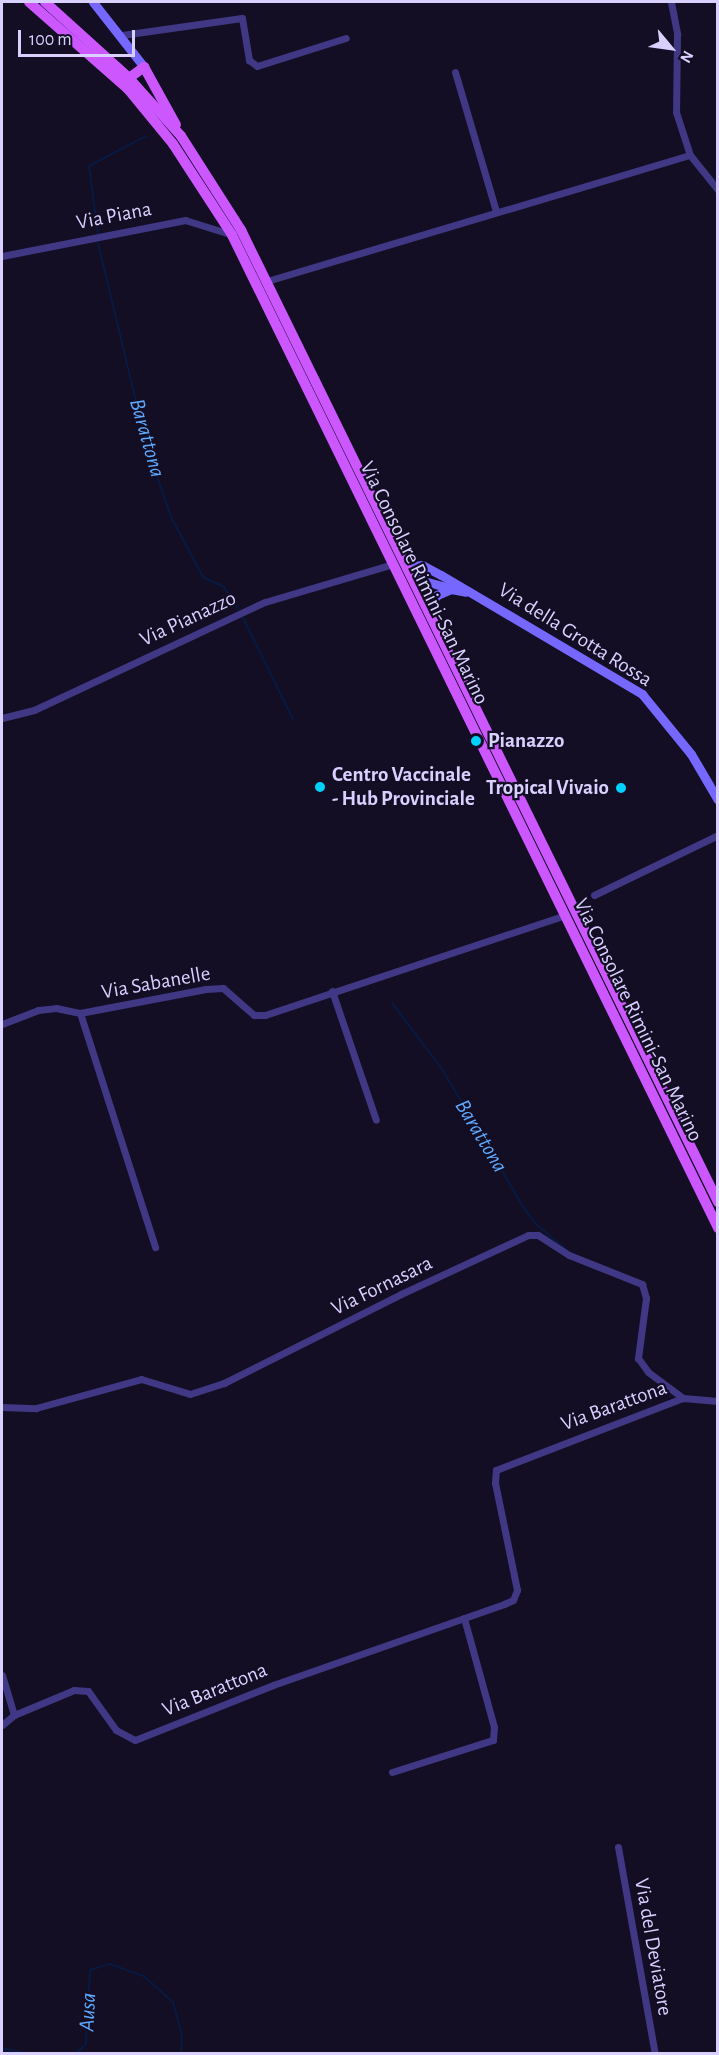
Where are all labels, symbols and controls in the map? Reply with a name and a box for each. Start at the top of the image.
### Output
scale bar [21,18,138,56]
north arrow [641,18,701,78]
text: 100 m [29,31,72,49]
text: N [677,48,696,65]
street label: Via Piana [74,196,154,236]
water label: Barattona [123,396,171,480]
street label: Via Consolare Rimini-San Marino [354,457,494,709]
street label: Via della Grotta Rossa [493,578,657,692]
street label: Via Pianazzo [136,586,240,652]
place label: Pianazzo [488,728,564,754]
marker: Pianazzo [469,734,483,748]
place label: Centro Vaccinale - Hub Provinciale [332,762,475,812]
place label: Tropical Vivaio [486,775,609,801]
marker: Centro Vaccinale - Hub Provinciale [313,780,327,794]
marker: Tropical Vivaio [614,781,628,795]
street label: Via Consolare Rimini-San Marino [568,894,708,1146]
street label: Via Sabanelle [100,961,212,1005]
water label: Barattona [449,1095,513,1177]
street label: Via Fornasara [327,1251,437,1321]
street label: Via Barattona [558,1375,670,1437]
street label: Via Barattona [159,1658,271,1722]
street label: Via del Deviatore [629,1876,677,2018]
water label: Ausa [74,1992,102,2032]

